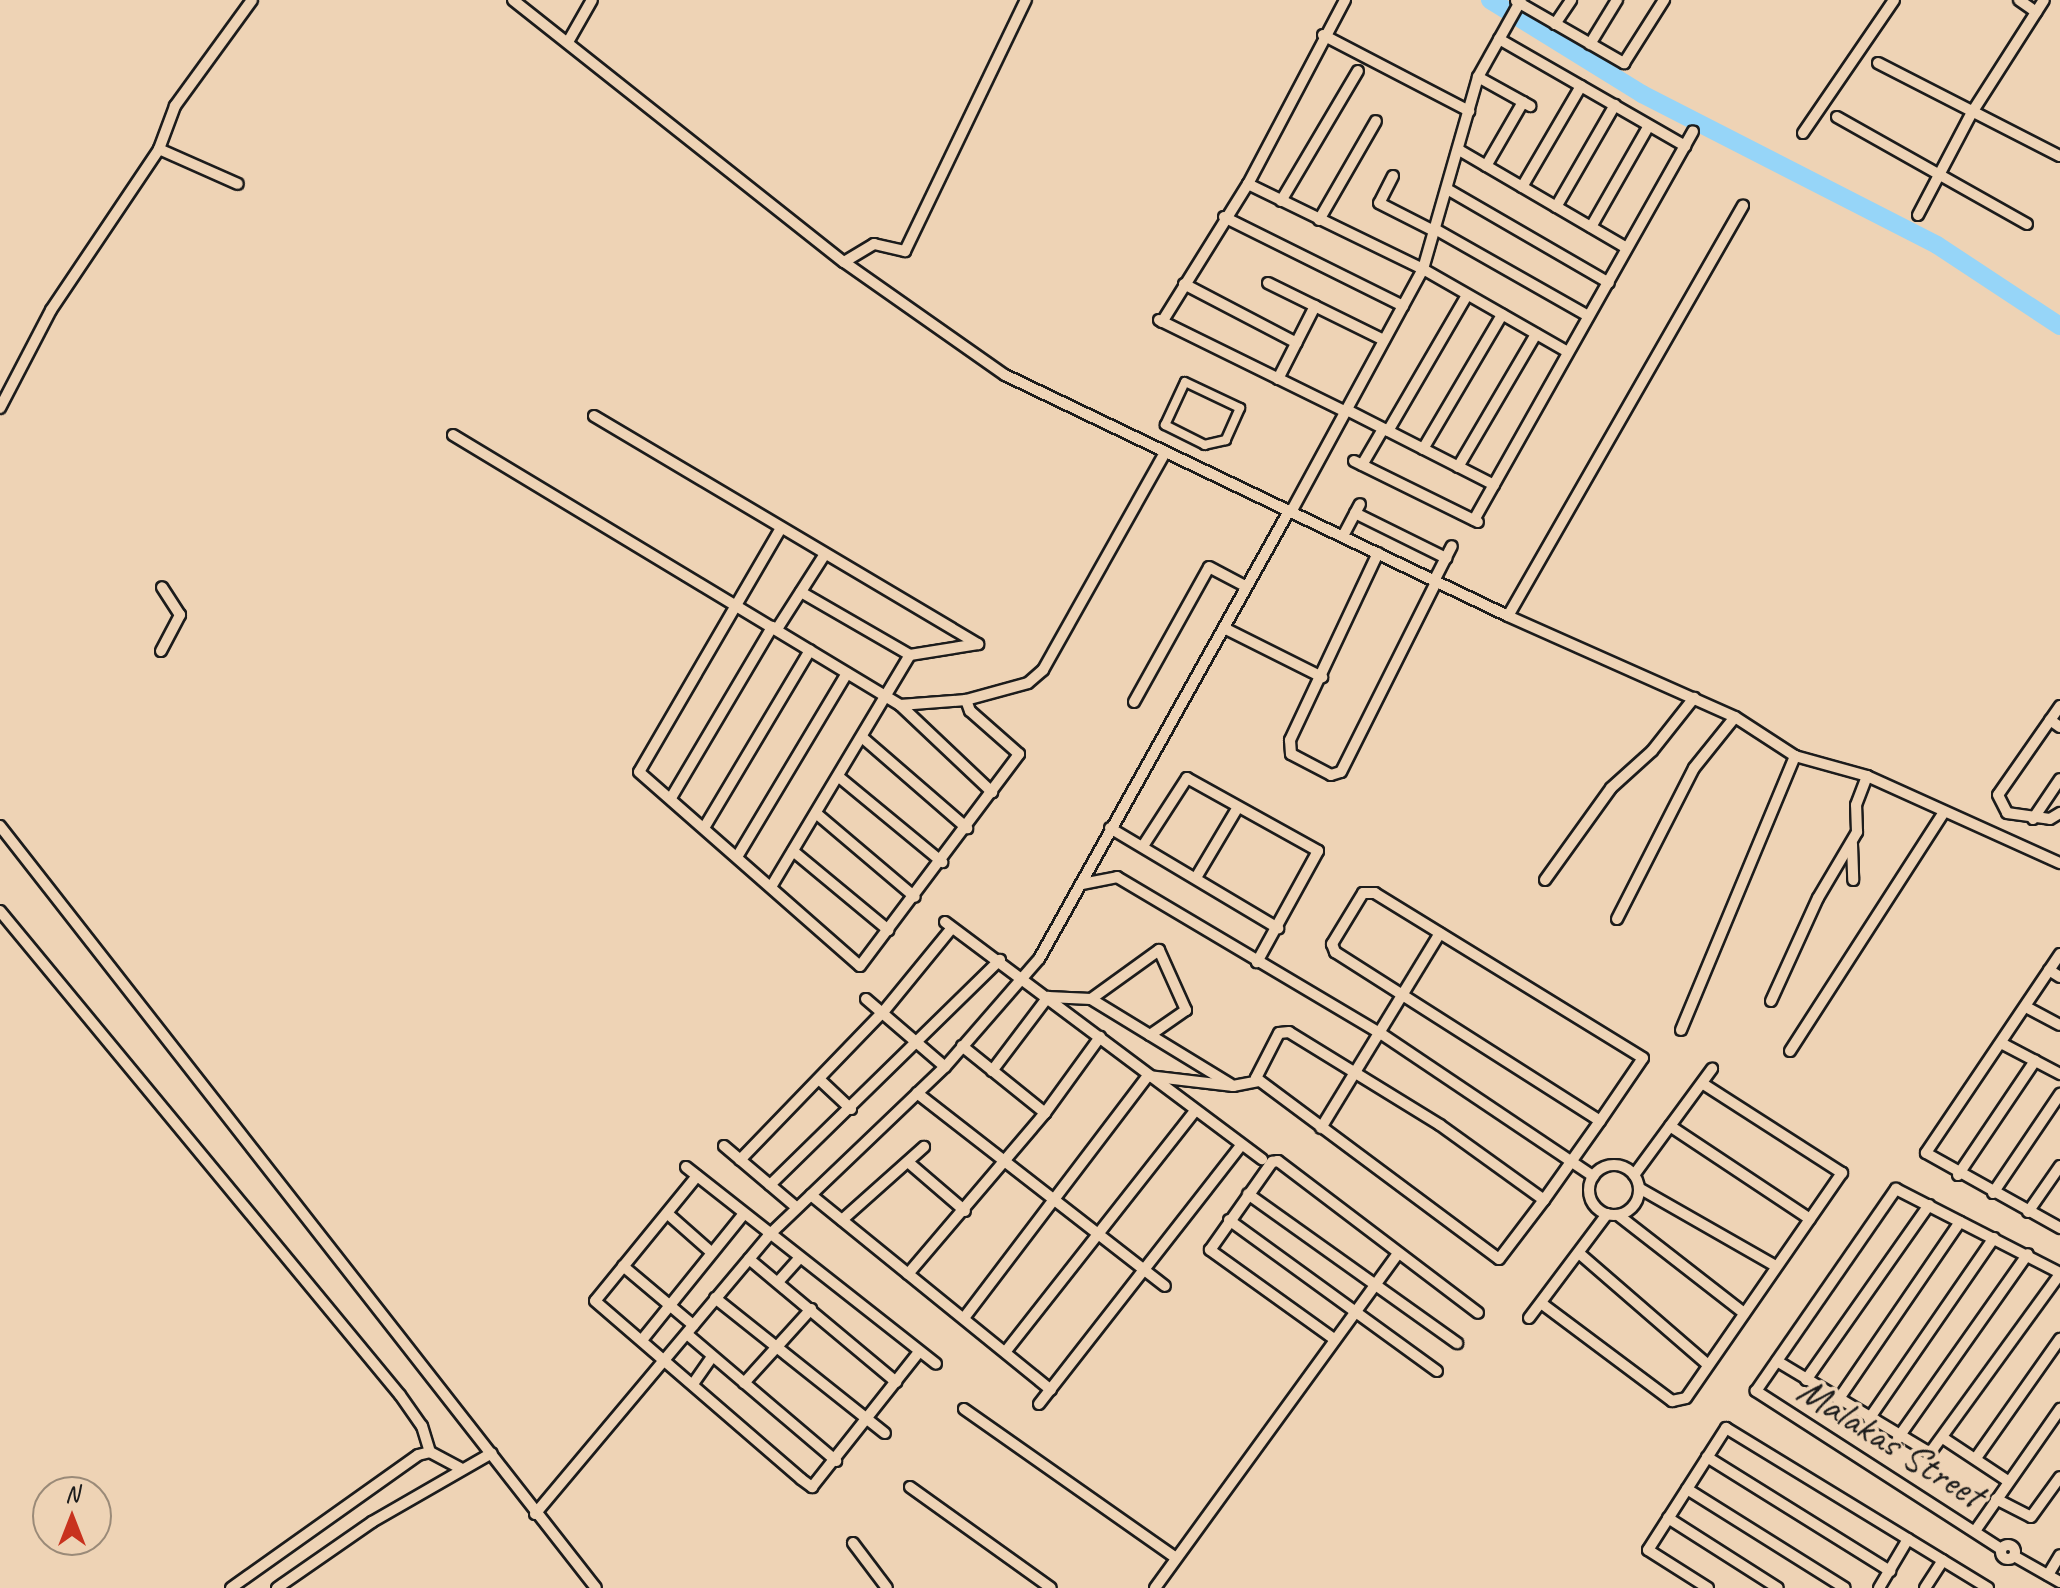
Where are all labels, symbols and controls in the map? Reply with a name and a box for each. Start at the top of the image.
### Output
street label: Malakas Street [1789,1366,1993,1518]
north arrow [32,1476,112,1556]
text: N [65,1480,79,1508]

